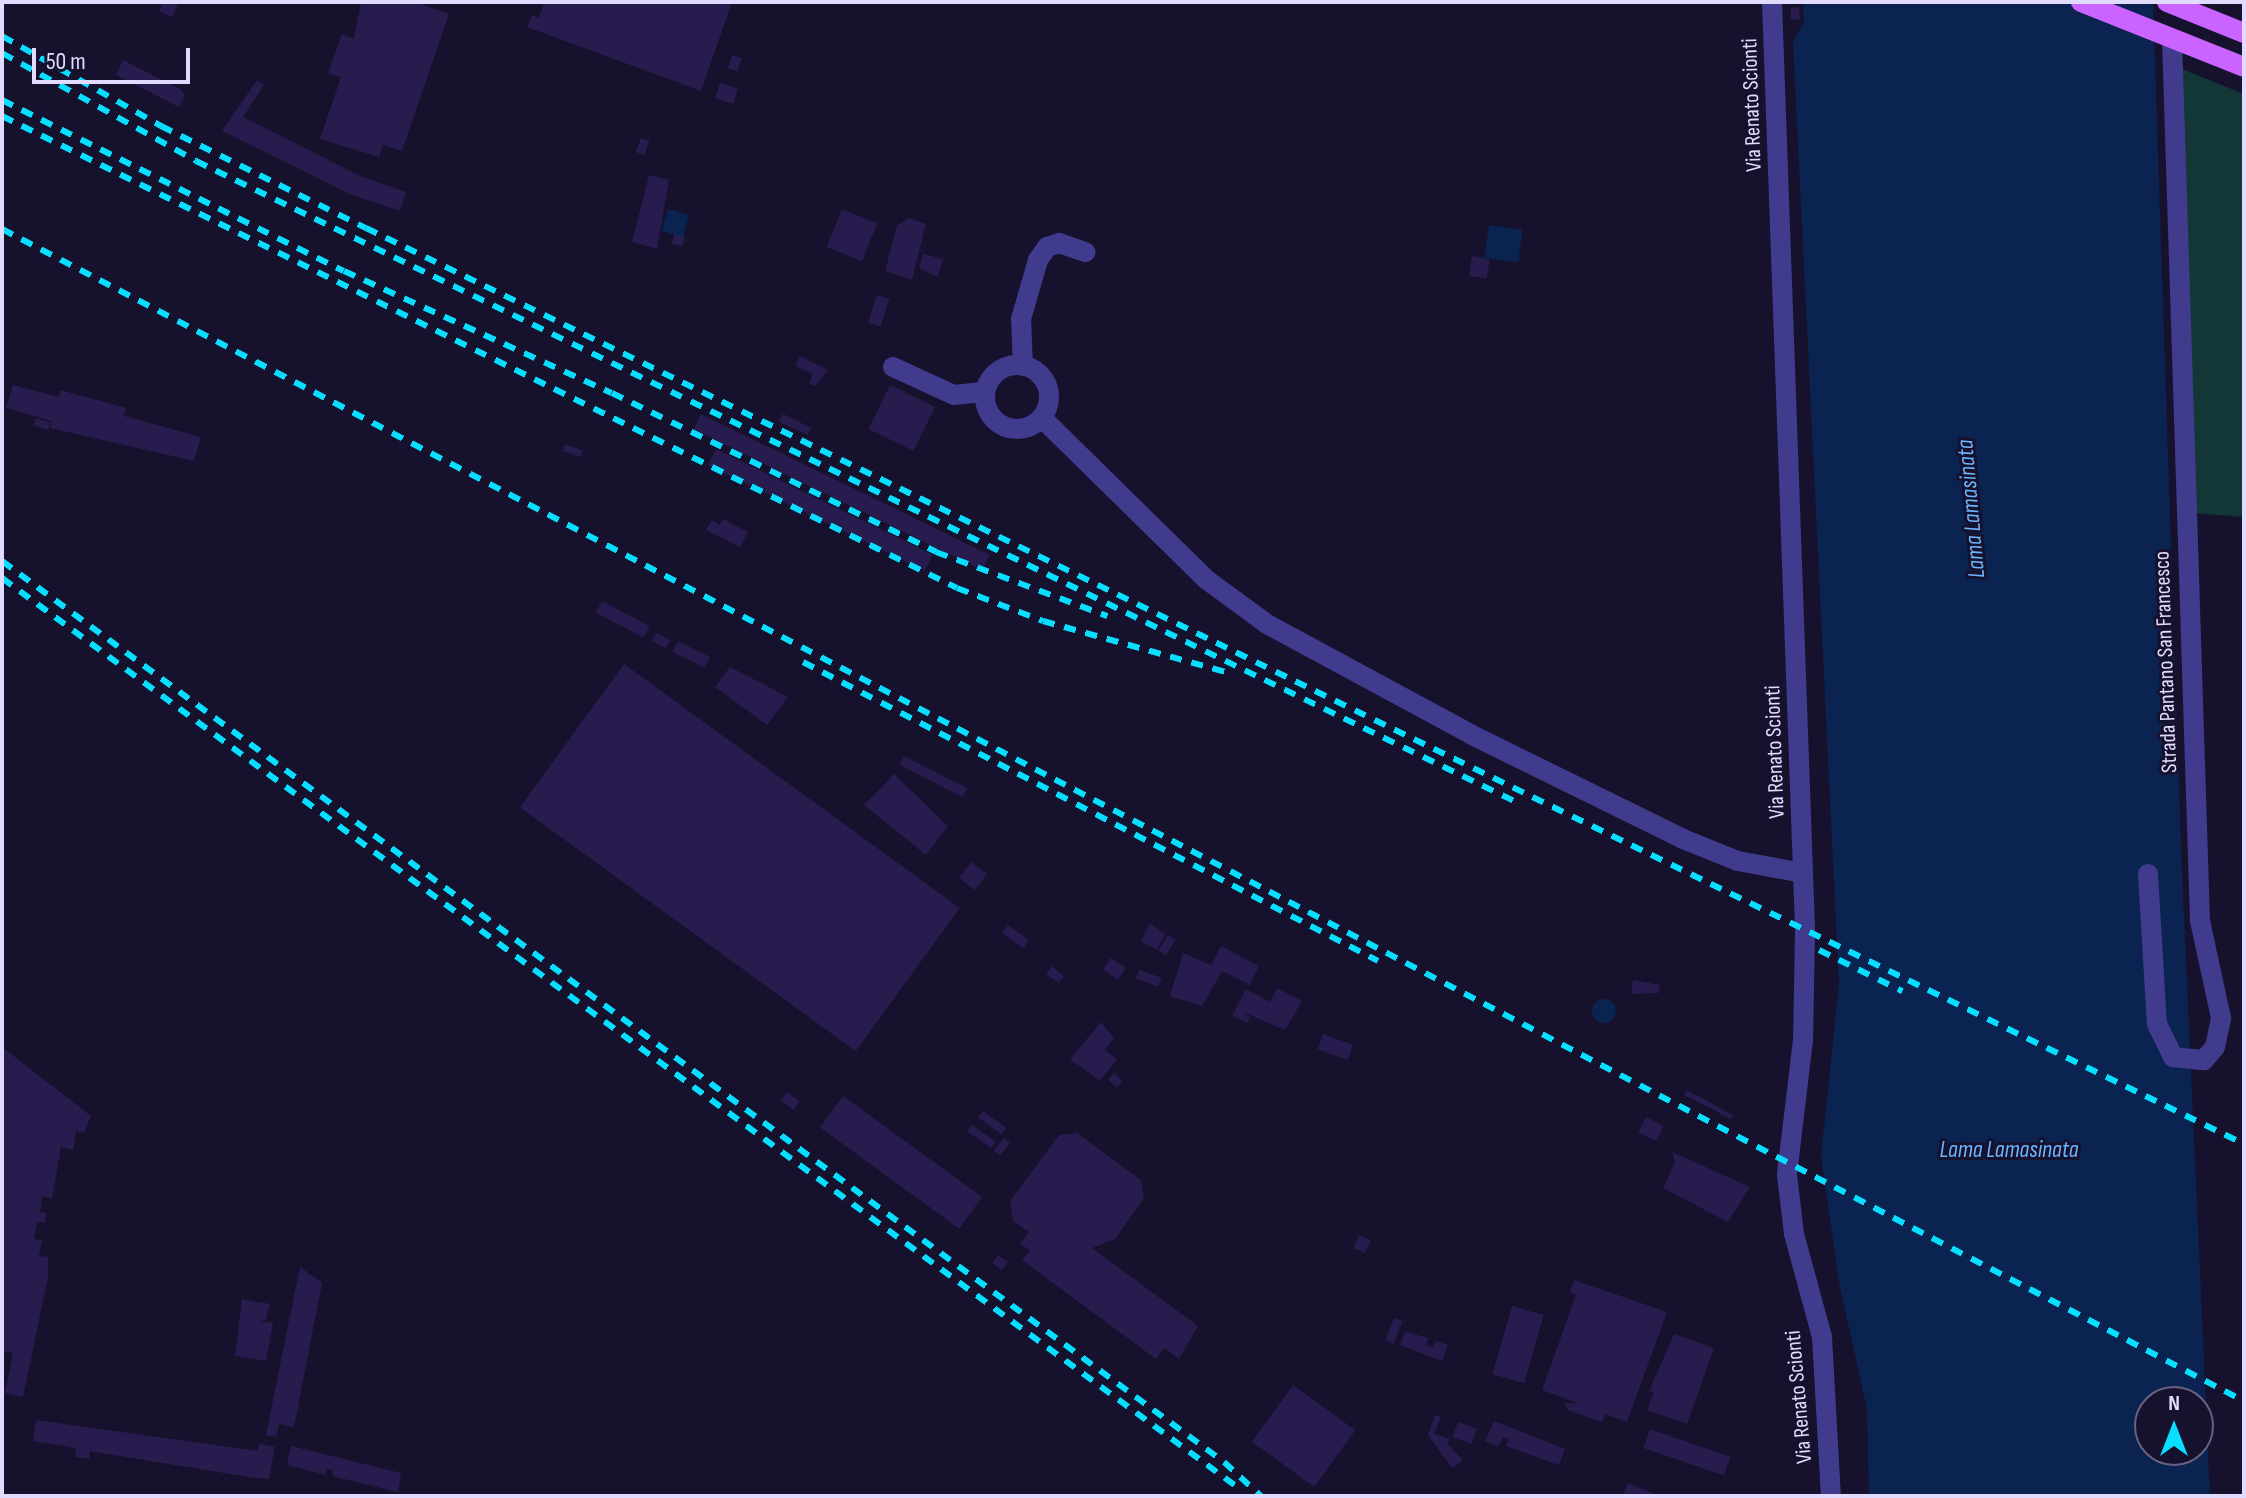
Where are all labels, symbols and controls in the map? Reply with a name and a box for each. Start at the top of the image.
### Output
scale bar [36,32,194,82]
street label: Via Renato Scionti [1736,38,1768,172]
text: 50 m [46,47,86,76]
water label: Lama Lamasinata [1951,439,1991,579]
street label: Strada Pantano San Francesco [2149,551,2183,773]
street label: Via Renato Scionti [1759,685,1791,819]
water label: Lama Lamasinata [1939,1136,2079,1164]
street label: Via Renato Scionti [1780,1329,1818,1465]
north arrow [2134,1386,2214,1466]
text: N [2168,1390,2180,1417]

